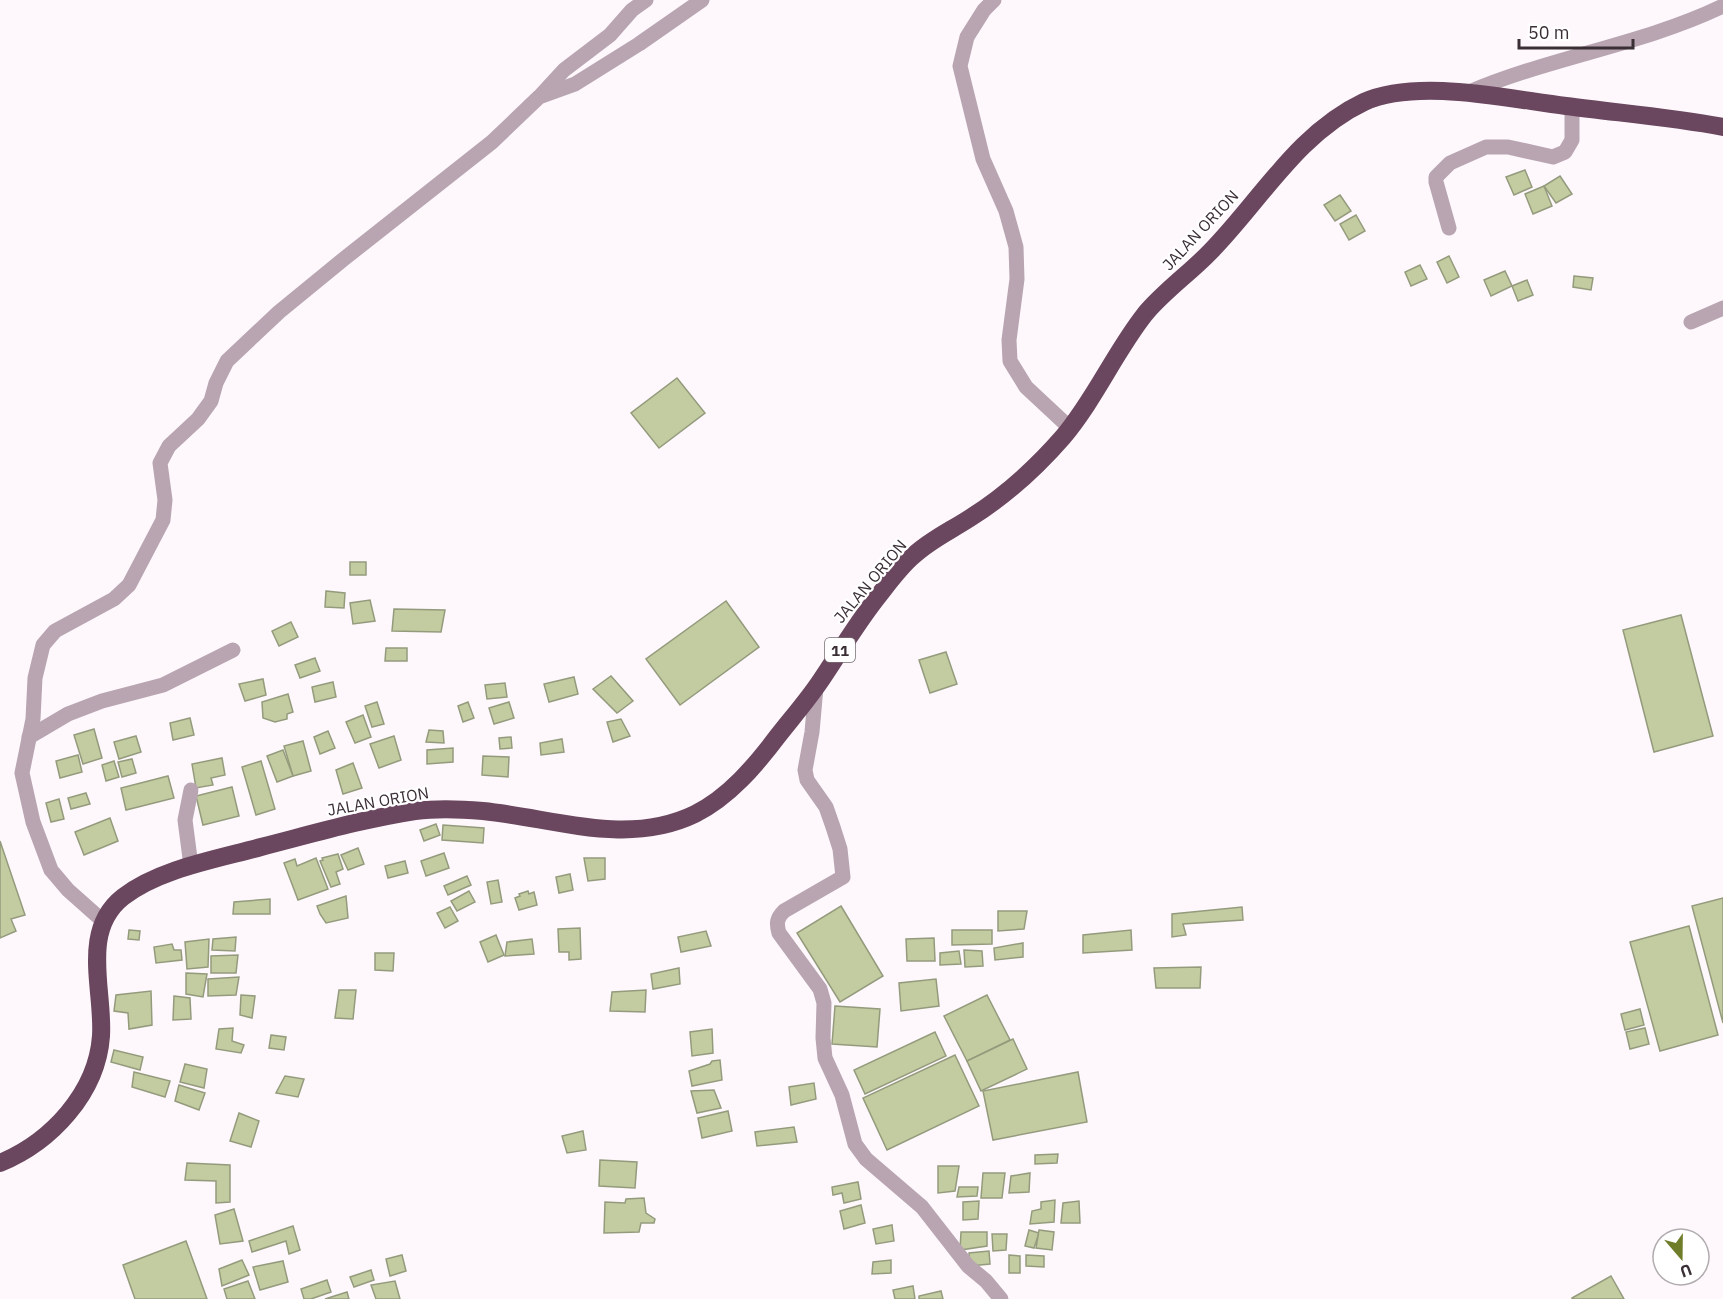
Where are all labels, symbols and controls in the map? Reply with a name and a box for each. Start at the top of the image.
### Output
scale bar [1519,12,1633,50]
text: 50 m [1528,21,1570,44]
street label: JALAN ORION [1158,186,1242,274]
street label: JALAN ORION [829,535,911,627]
road number: 11 [825,638,855,662]
street label: JALAN ORION [326,782,430,820]
north arrow [1651,1227,1711,1287]
text: U [1677,1260,1695,1282]

